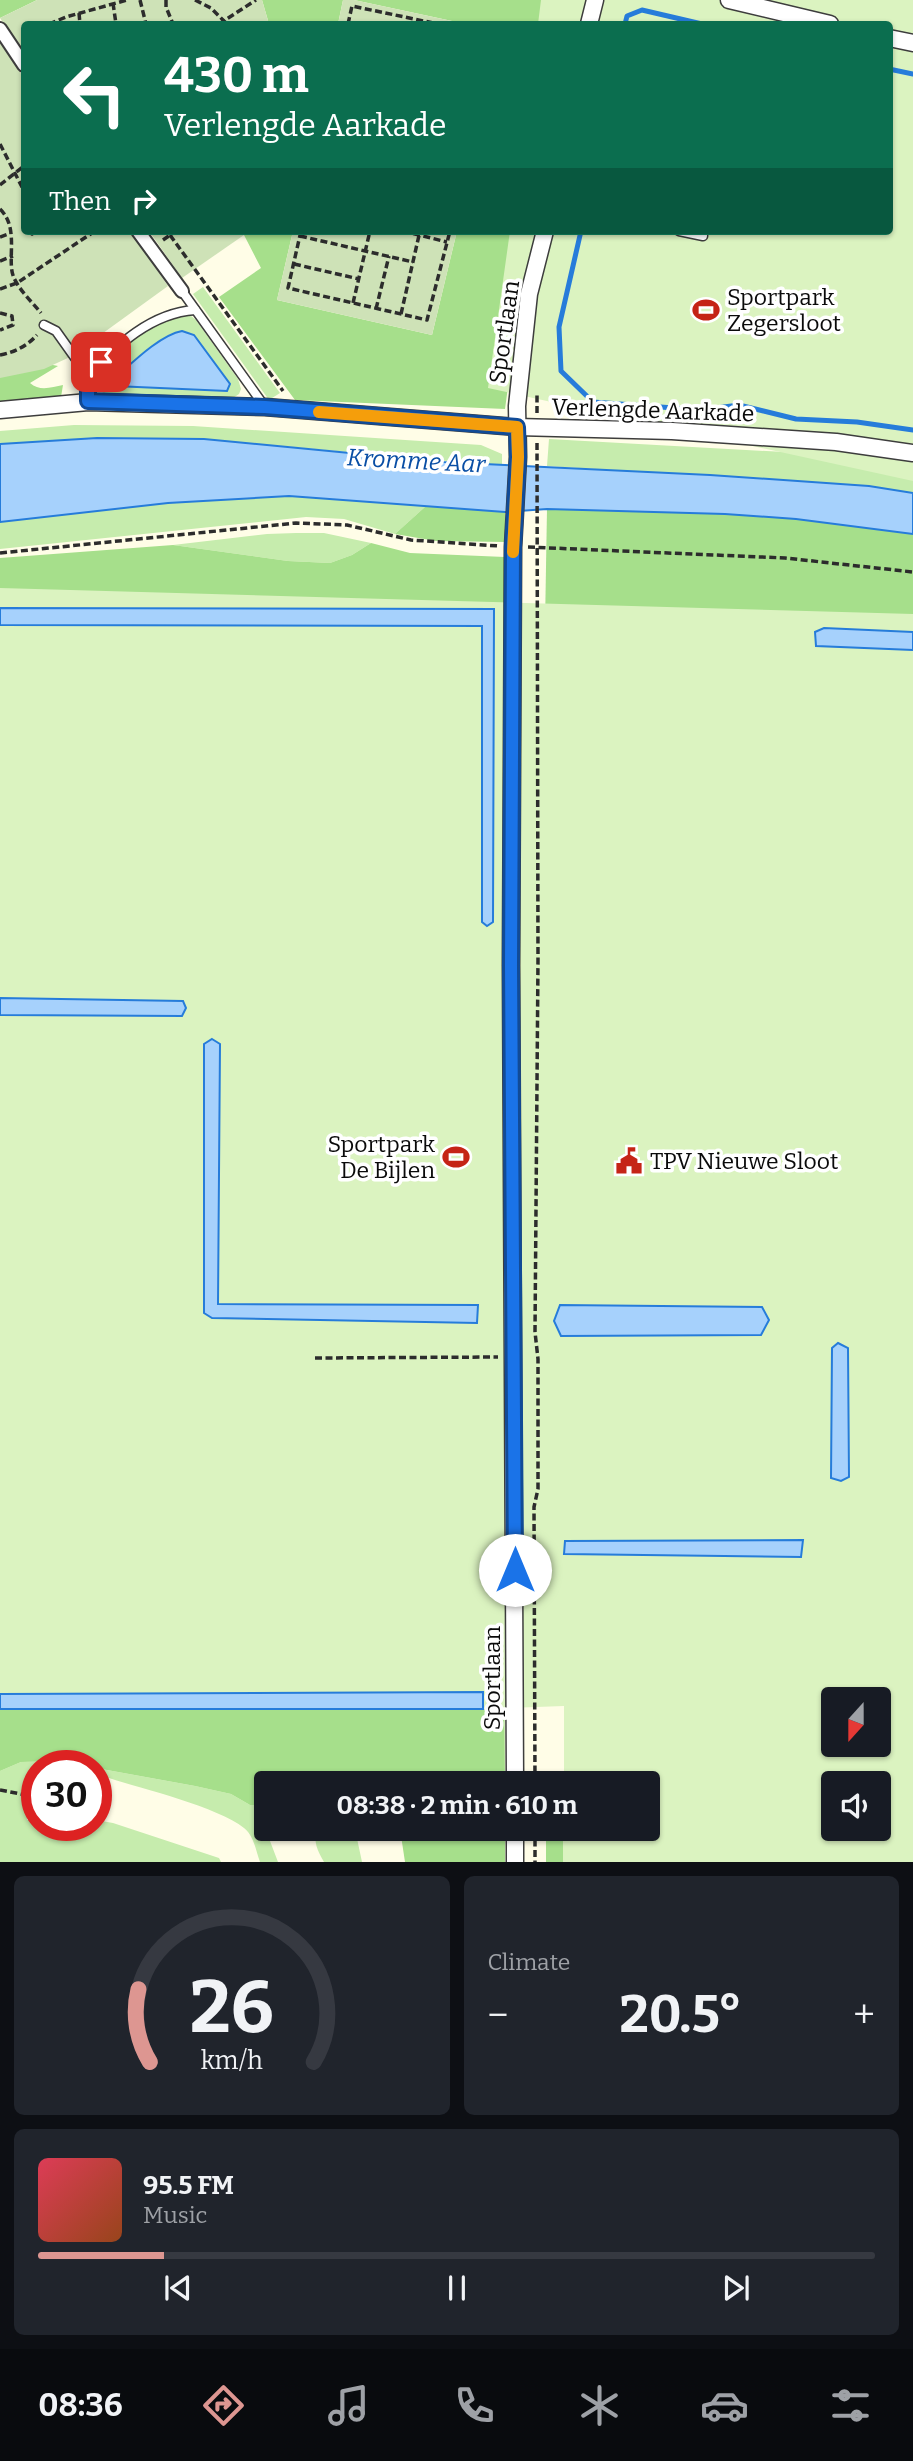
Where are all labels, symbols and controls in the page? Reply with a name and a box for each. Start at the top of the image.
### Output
text: 430 m [164,46,309,105]
icon: left [49,49,140,140]
text: Verlengde Aarkade [164,106,446,144]
icon: right [125,182,163,220]
text: Then [49,186,111,217]
street label: Sportlaan [483,278,525,386]
place label: Sportpark Zegersloot [727,283,841,337]
sports icon: Sportpark Zegersloot [691,295,721,325]
pin [71,332,131,392]
icon: arrive [82,343,120,381]
street label: Verlengde Aarkade [551,392,755,428]
water label: Kromme Aar [346,443,487,479]
place label: Sportpark De Bijlen [327,1130,435,1184]
sports icon: Sportpark De Bijlen [441,1142,471,1172]
public building icon: TPV Nieuwe Sloot [614,1146,644,1176]
place label: TPV Nieuwe Sloot [650,1147,838,1175]
position arrow [478,1533,552,1607]
street label: Sportlaan [478,1625,506,1730]
north arrow [821,1687,891,1757]
map controls [821,1687,891,1841]
speed limit sign: 30 [21,1750,112,1841]
button: sound [821,1771,891,1841]
text: 08:38 · 2 min · 610 m [336,1790,578,1821]
text: Climate [488,1948,570,1976]
text: 26 [190,1964,274,2051]
text: 20.5° [619,1983,742,2046]
text: − [488,1992,508,2038]
text: + [853,1992,875,2038]
text: km/h [201,2045,263,2075]
text: 95.5 FM [143,2170,234,2201]
text: Music [143,2201,207,2229]
icon: previous [159,2269,197,2307]
icon: pause [438,2269,476,2307]
icon: next [717,2269,755,2307]
icon: directions [199,2381,248,2430]
icon: music [324,2381,373,2430]
icon: phone [450,2381,499,2430]
icon: climate [575,2381,624,2430]
icon: car [700,2381,749,2430]
icon: filters [826,2381,875,2430]
text: 08:36 [38,2386,123,2424]

